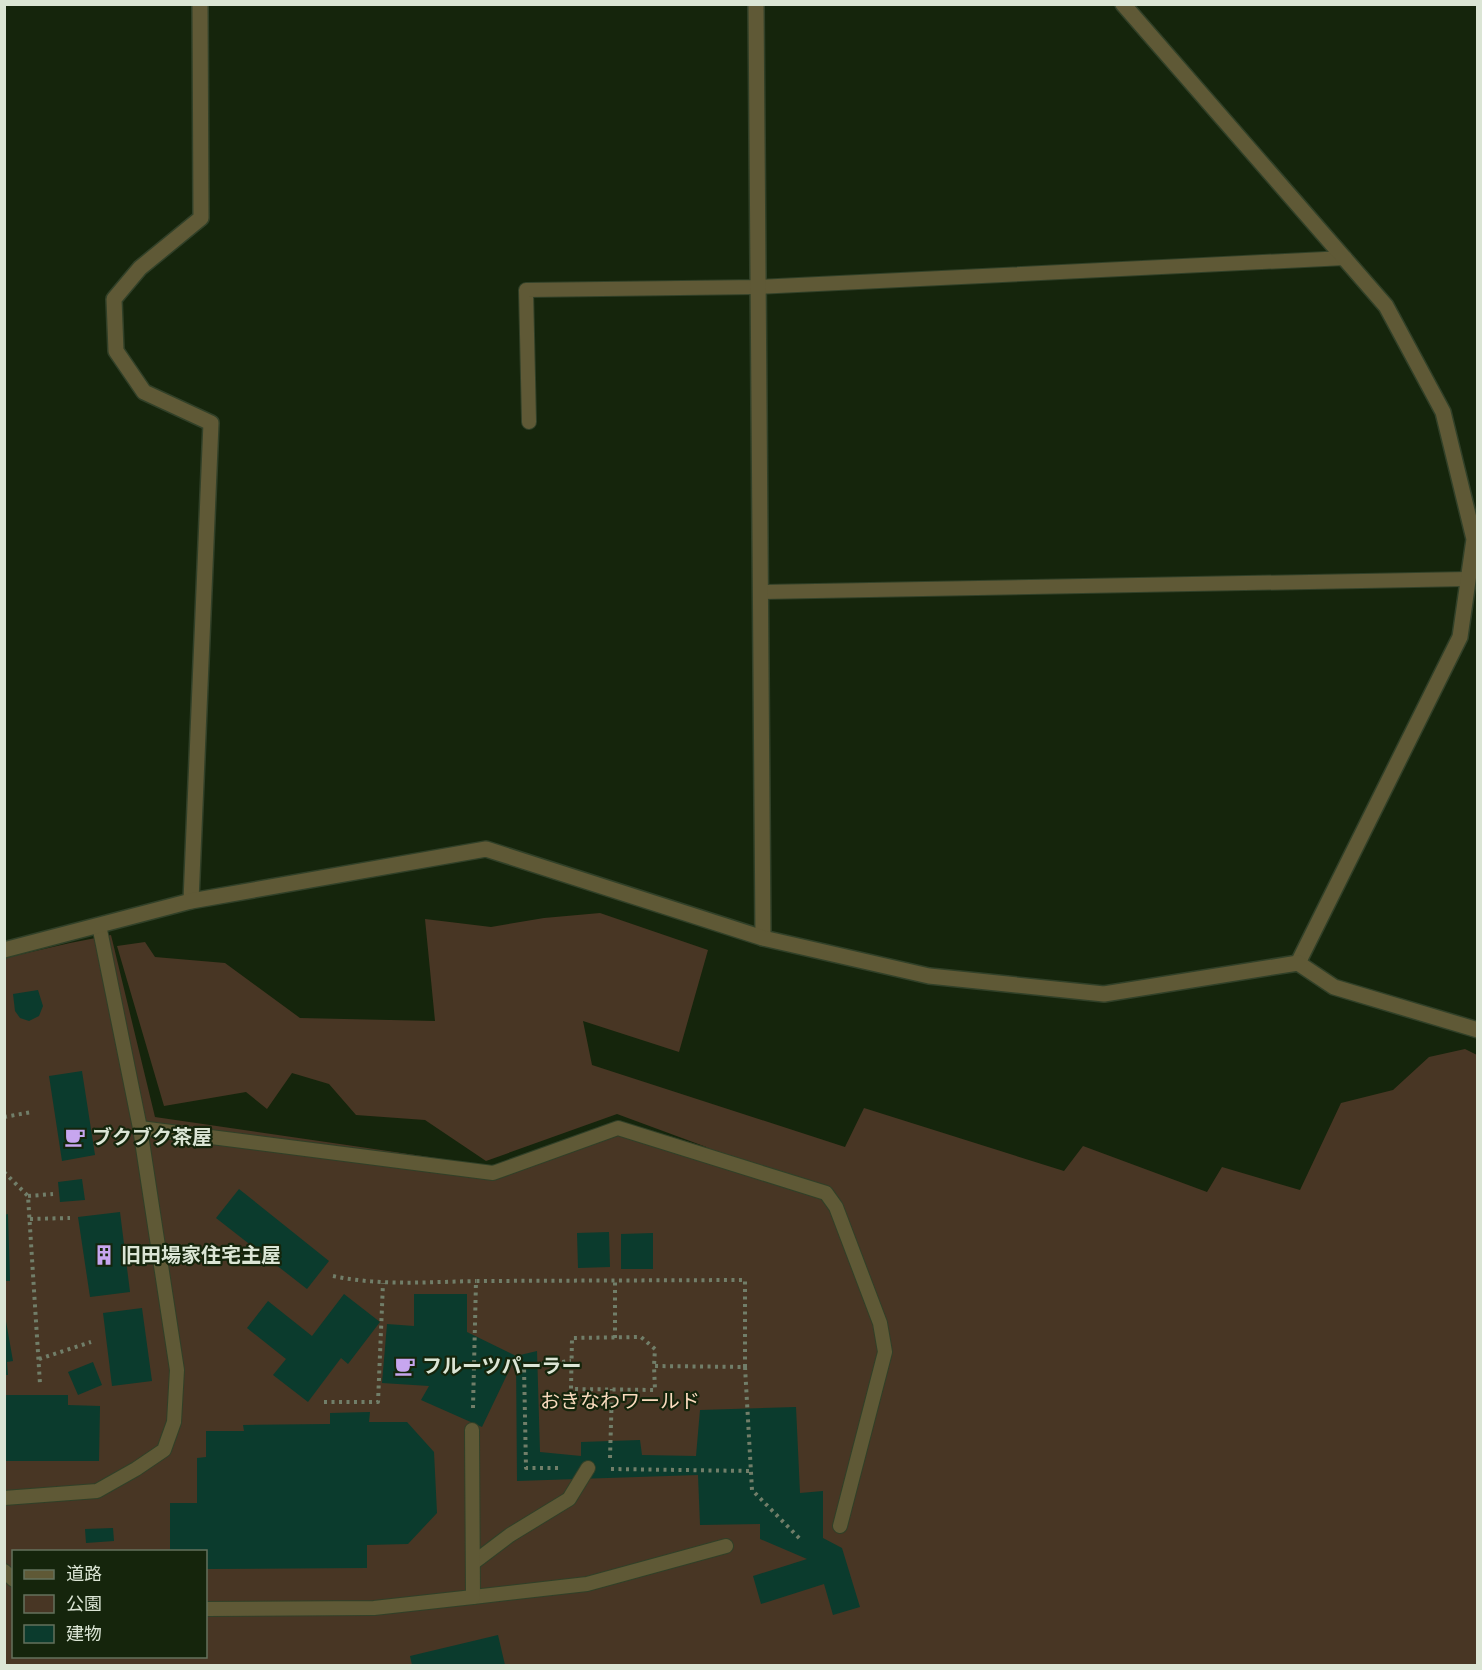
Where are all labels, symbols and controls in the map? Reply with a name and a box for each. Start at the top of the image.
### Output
place label: ブクブク茶屋 [92,1124,212,1151]
cafe icon: ブクブク茶屋 [63,1125,87,1149]
place label: 旧田場家住宅主屋 [121,1242,281,1269]
building icon: 旧田場家住宅主屋 [92,1243,116,1267]
place label: フルーツパーラー [422,1353,582,1380]
cafe icon: フルーツパーラー [393,1354,417,1378]
park label: おきなわワールド [540,1388,700,1415]
legend [12,1550,207,1658]
text: 道路 [66,1562,102,1586]
text: 公園 [66,1592,102,1616]
text: 建物 [66,1622,102,1646]

